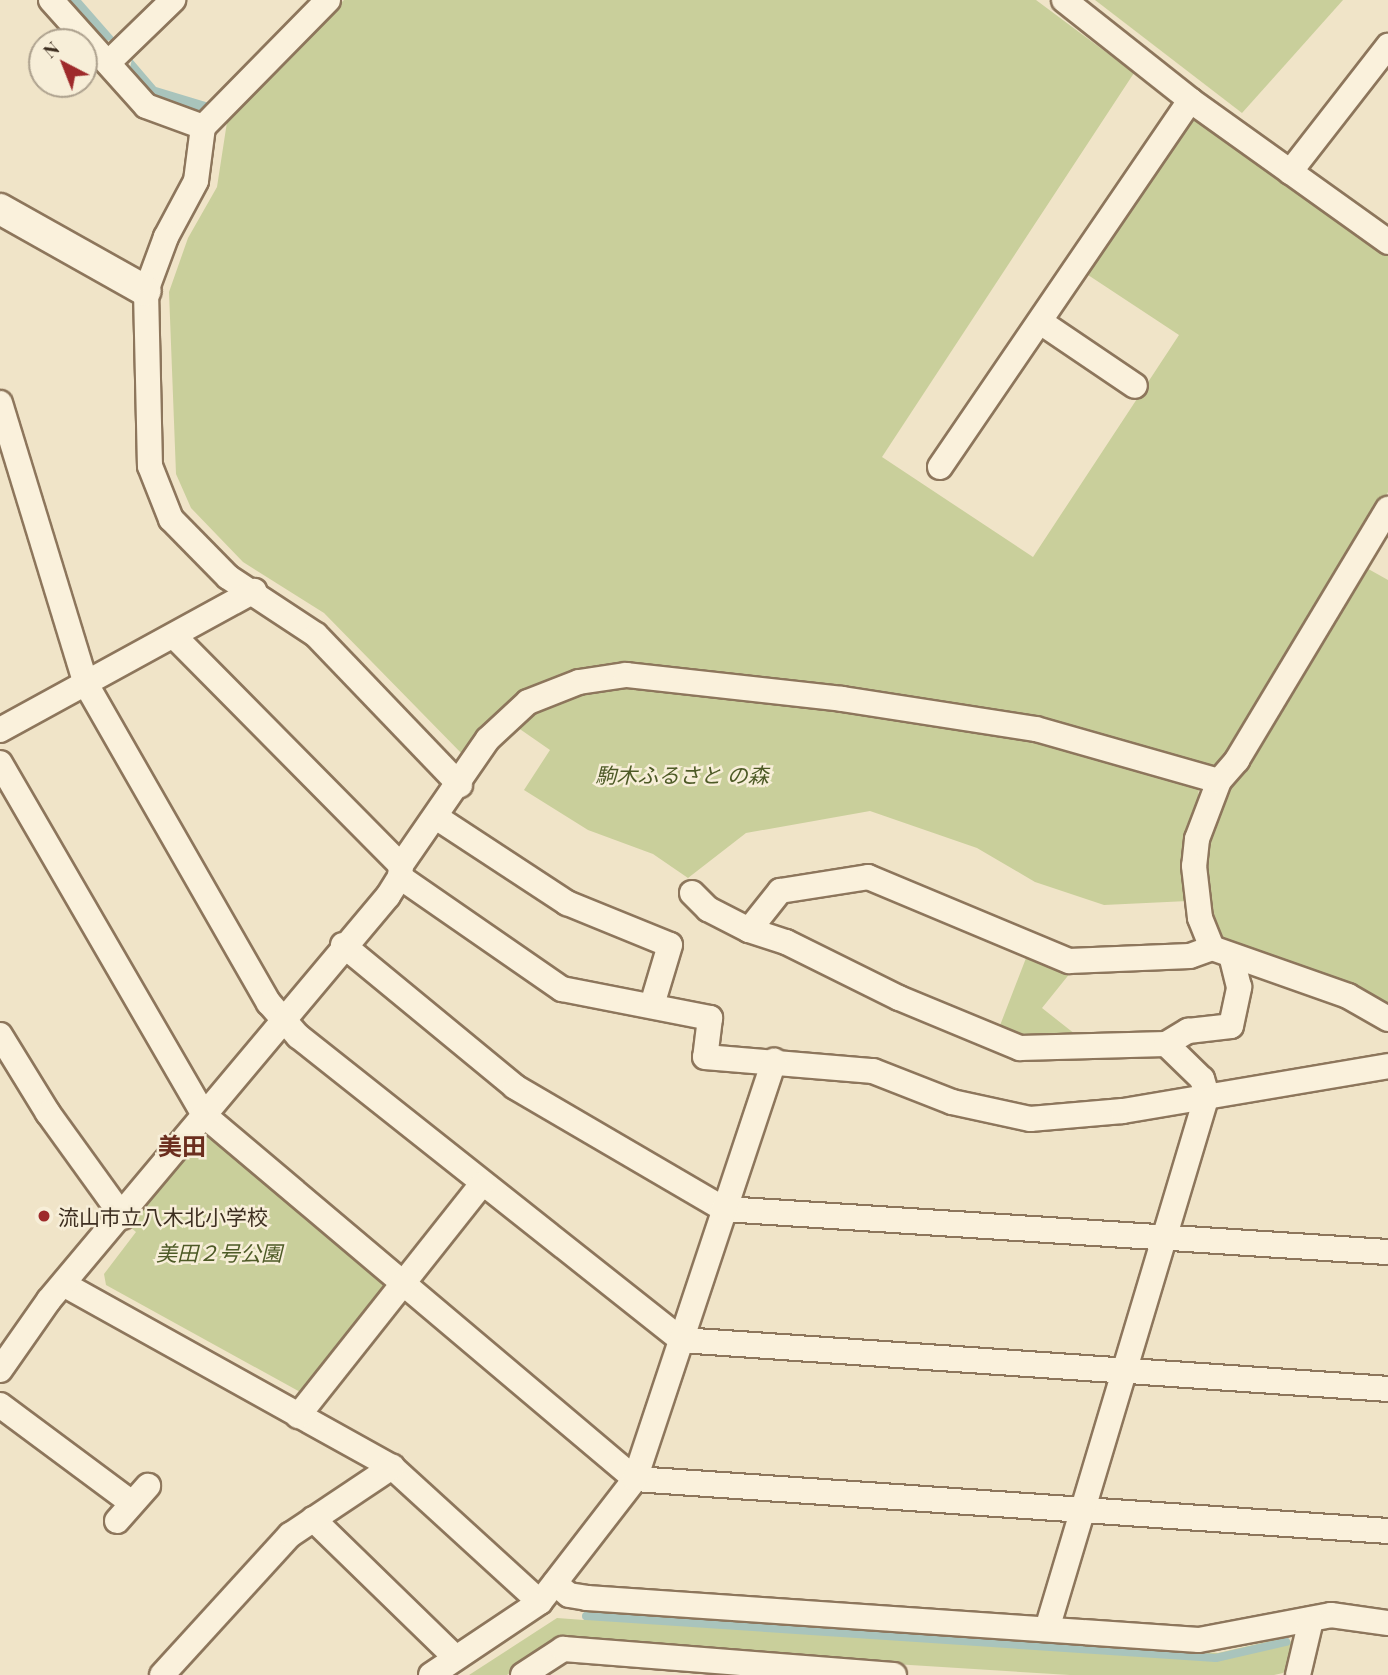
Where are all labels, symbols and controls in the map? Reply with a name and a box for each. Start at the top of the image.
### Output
north arrow [28,28,98,98]
text: N [36,35,64,63]
park label: 駒木ふるさと の森 [595,761,769,787]
district label: 美田 [158,1132,206,1160]
place label: 流山市立八木北小学校 [58,1203,268,1229]
marker: 流山市立八木北小学校 [36,1208,52,1224]
park label: 美田２号公園 [156,1239,282,1265]

